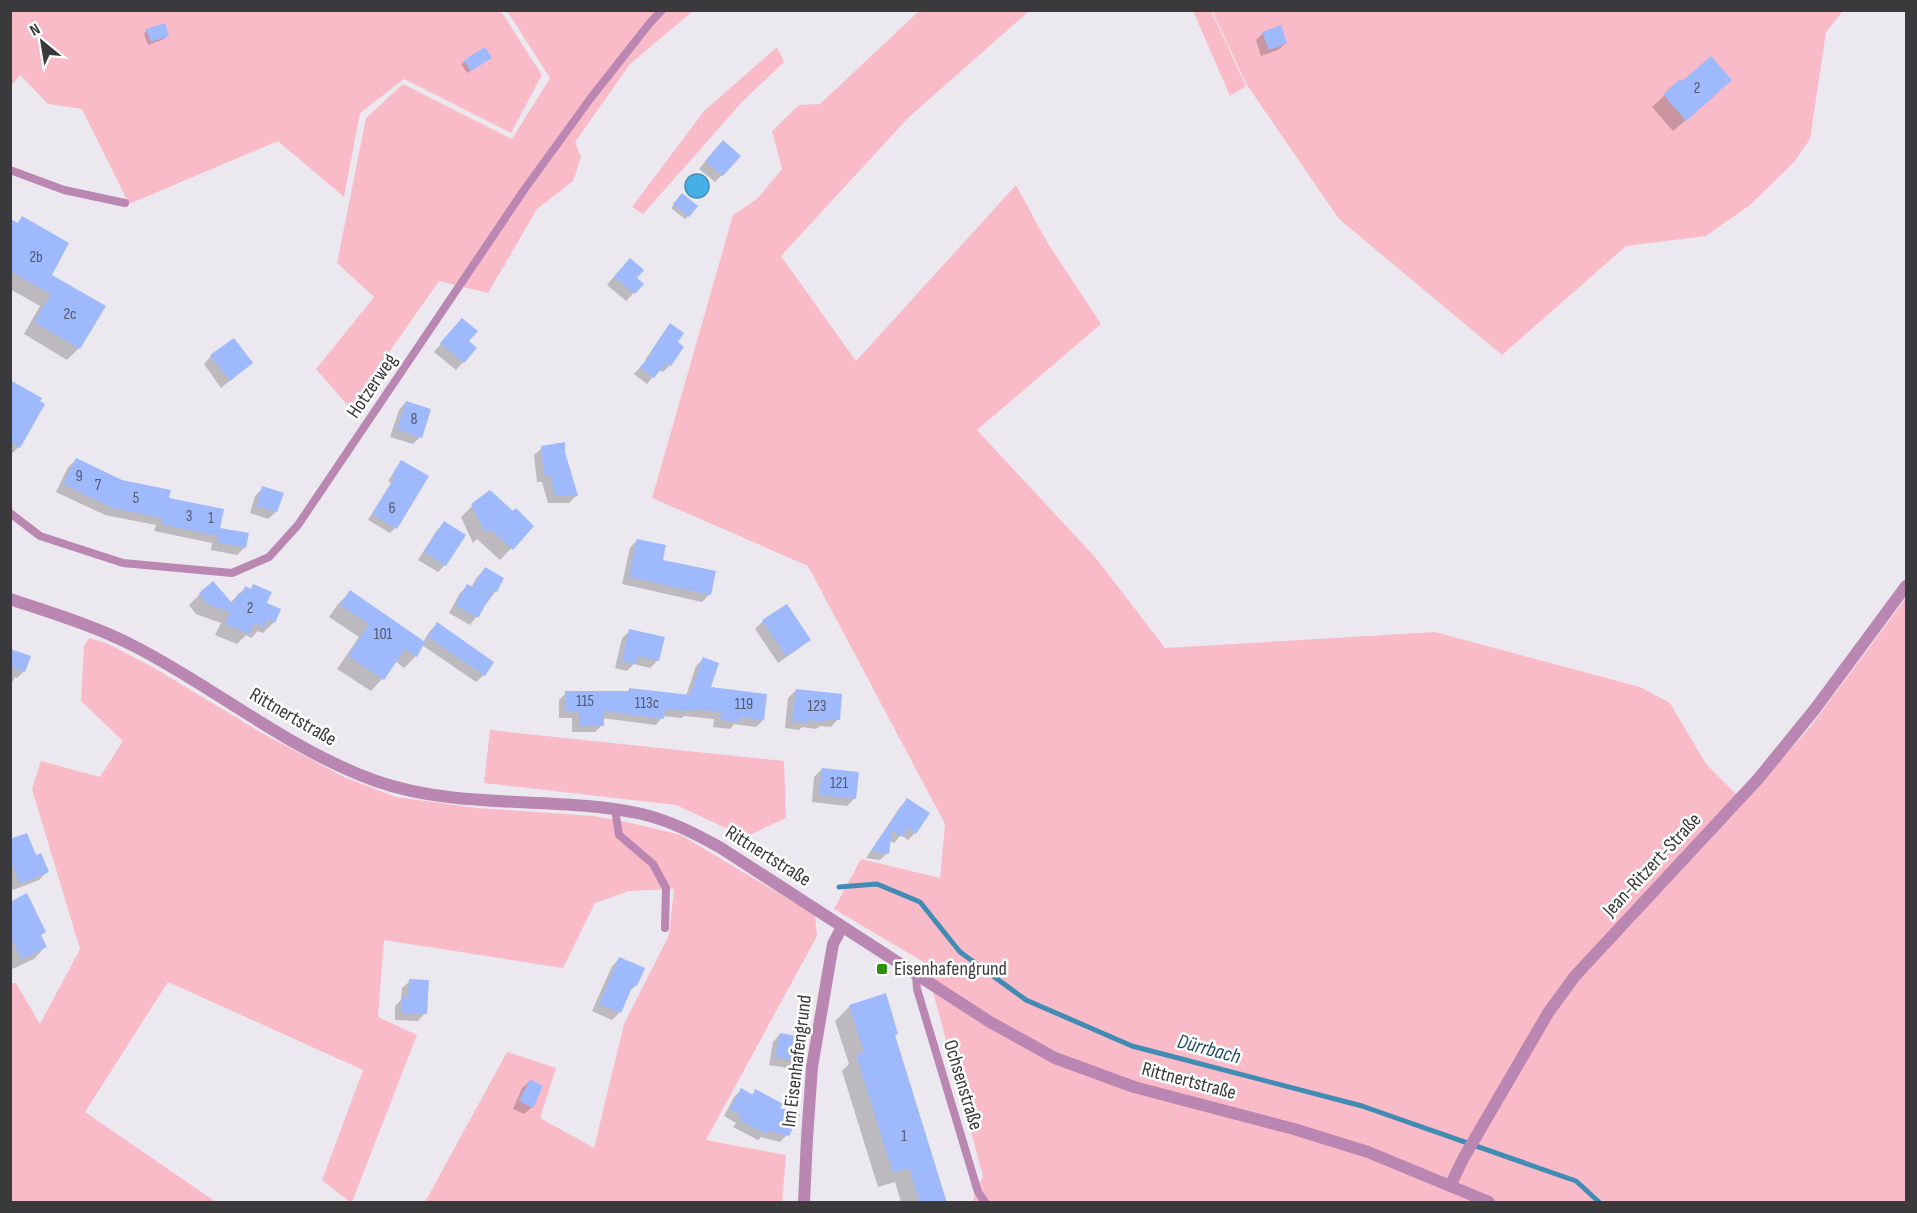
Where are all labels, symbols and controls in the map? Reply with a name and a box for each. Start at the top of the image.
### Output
north arrow [12,12,72,72]
text: N [27,20,44,41]
house number: 2 [1694,79,1700,98]
house number: 2b [29,248,43,267]
house number: 2c [64,305,76,324]
street label: Hotzerweg [342,349,402,423]
house number: 8 [410,410,418,429]
house number: 9 [75,467,83,486]
house number: 7 [95,476,102,495]
house number: 5 [133,489,139,508]
house number: 6 [388,499,396,518]
house number: 3 [186,507,192,526]
house number: 1 [208,509,214,528]
house number: 2 [247,599,253,618]
house number: 101 [374,625,393,644]
street label: Rittnertstraße [245,682,341,752]
house number: 115 [576,692,594,711]
house number: 113c [635,694,659,713]
house number: 119 [735,695,753,714]
house number: 123 [807,697,827,716]
house number: 121 [830,774,848,793]
street label: Jean-Ritzert-Straße [1597,808,1706,923]
street label: Rittnertstraße [721,820,815,892]
place label: Eisenhafengrund [894,957,1007,981]
marker: Eisenhafengrund [875,962,889,976]
street label: Im Eisenhafengrund [777,994,817,1128]
water label: Dürrbach [1175,1029,1244,1069]
street label: Ochsenstraße [938,1037,988,1133]
street label: Rittnertstraße [1139,1057,1239,1105]
house number: 1 [901,1127,907,1146]

